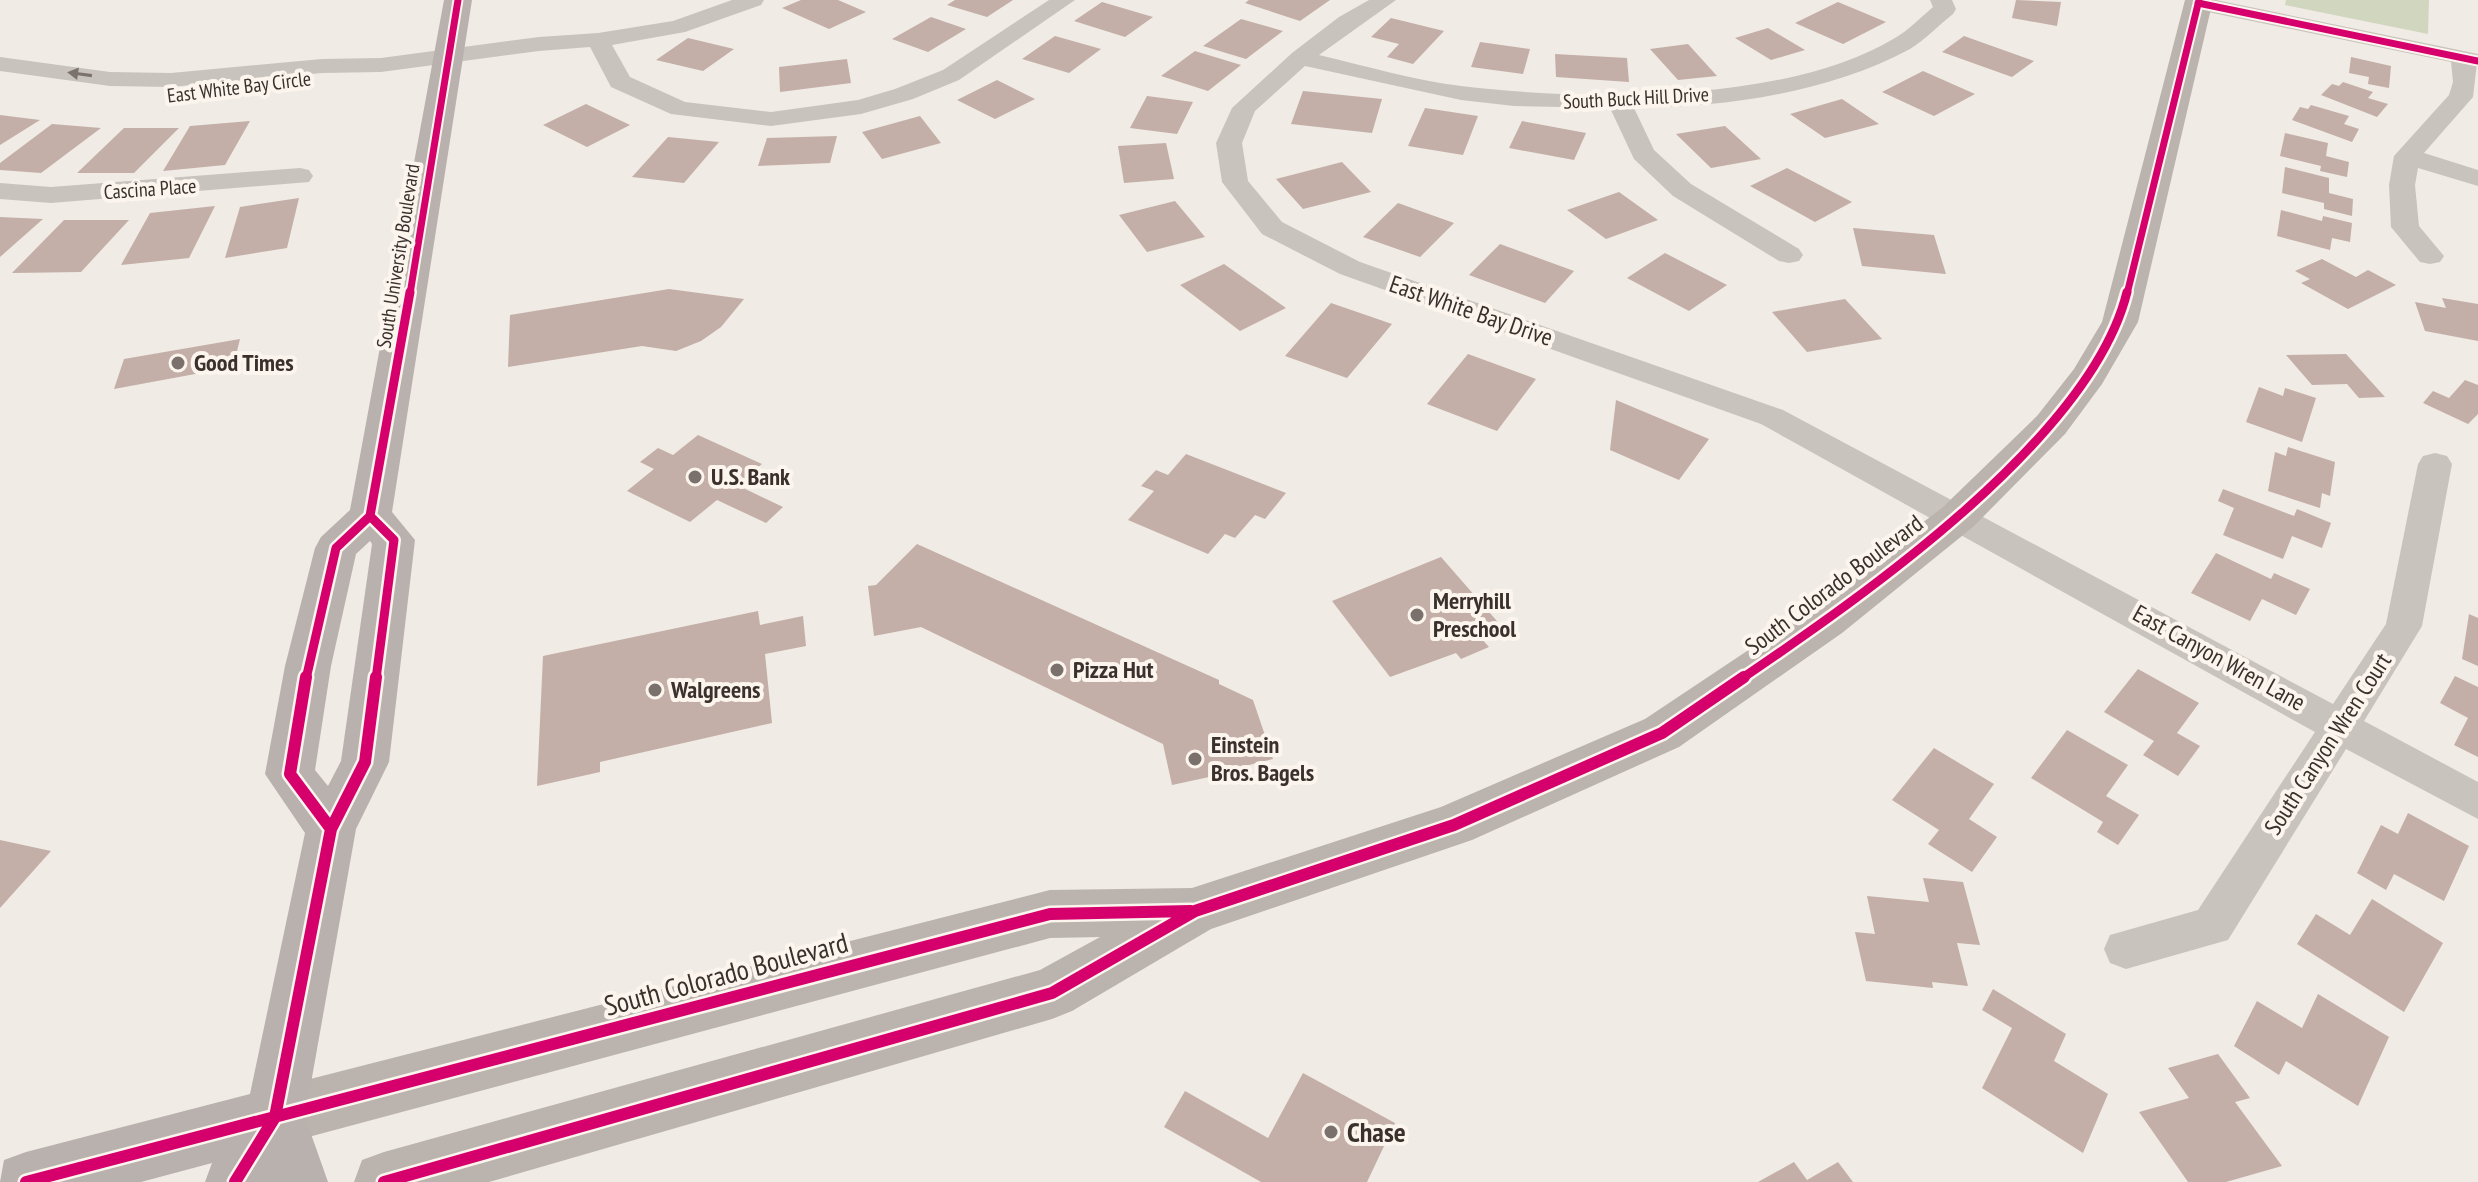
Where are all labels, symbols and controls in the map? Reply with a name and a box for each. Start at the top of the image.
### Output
street label: East White Bay Circle [166,65,312,109]
one-way arrow [67,68,92,81]
street label: South Buck Hill Drive [1562,81,1710,115]
street label: South University Boulevard [371,162,425,350]
street label: Cascina Place [103,173,197,205]
street label: East White Bay Drive [1385,268,1557,353]
place label: Good Times [194,347,294,378]
marker: Good Times [169,354,187,372]
place label: U.S. Bank [711,461,790,492]
marker: U.S. Bank [686,468,704,486]
street label: South Colorado Boulevard [1738,508,1929,662]
place label: Merryhill Preschool [1433,585,1516,644]
street label: East Canyon Wren Lane [2128,597,2311,718]
marker: Merryhill Preschool [1408,606,1426,624]
street label: South Canyon Wren Court [2257,646,2398,841]
place label: Pizza Hut [1073,654,1153,685]
marker: Pizza Hut [1048,661,1066,679]
place label: Walgreens [670,674,760,705]
marker: Walgreens [646,681,664,699]
place label: Einstein Bros. Bagels [1211,729,1314,788]
marker: Einstein Bros. Bagels [1186,750,1204,768]
street label: South Colorado Boulevard [600,923,852,1024]
place label: Chase [1347,1113,1406,1150]
marker: Chase [1322,1123,1340,1141]

